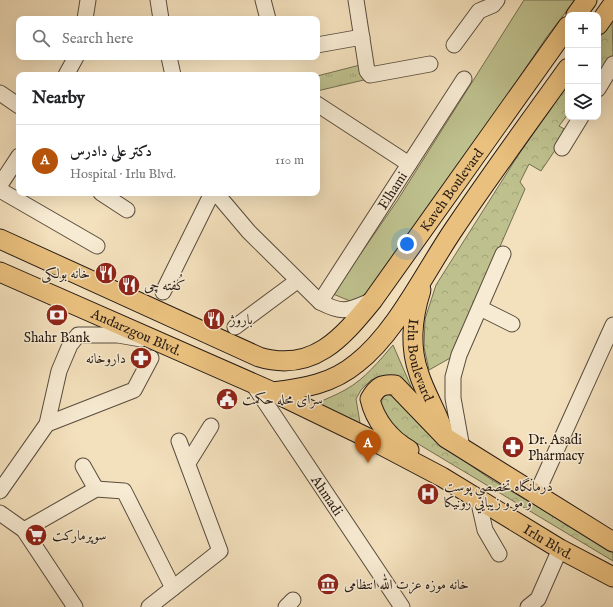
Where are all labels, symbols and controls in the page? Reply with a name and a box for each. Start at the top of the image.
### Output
map controls [565,12,601,120]
button: + [565,12,601,48]
search box [16,16,320,60]
icon: search [30,27,52,49]
text: Search here [62,29,133,48]
button: − [565,48,601,84]
button: layers [565,84,601,120]
text: Nearby [32,88,85,109]
text: دکتر علی دادرس [70,142,152,161]
street label: Kaveh Boulevard [416,145,488,236]
text: A [41,152,49,169]
text: 110 m [275,152,304,169]
text: Hospital · Irlu Blvd. [70,166,176,183]
street label: Elhami [374,168,412,213]
your location [397,234,417,254]
restaurant icon: خانه بولکی [93,260,119,286]
place label: خانه بولکی [41,265,90,283]
restaurant icon: کُفته چی [116,272,142,298]
place label: کُفته چی [144,273,186,295]
bank icon: Shahr Bank [44,302,70,328]
street label: Andarzgou Blvd. [87,305,184,361]
restaurant icon: باروژ [201,306,227,332]
place label: باروژ [228,311,253,329]
street label: Irlu Boulevard [403,318,437,405]
place label: Shahr Bank [24,329,91,347]
pharmacy icon: داروخانه [128,345,154,371]
place label: داروخانه [86,350,126,368]
public building icon: سرای محله حکمت [214,386,240,412]
place label: سرای محله حکمت [242,391,323,409]
pin: A [355,430,381,463]
place label: Dr. Asadi Pharmacy [528,431,585,465]
pharmacy icon: Dr. Asadi Pharmacy [500,434,526,460]
street label: Ahmadi [306,471,347,520]
place label: درمانگاه تخصصي پوست و مو و زيبايي رونيكا [444,477,553,514]
hospital icon: درمانگاه تخصصي پوست و مو و زيبايي رونيكا [415,481,441,507]
street label: Irlu Blvd. [520,521,576,564]
supermarket icon: سوپرمارکت [23,522,49,548]
place label: سوپرمارکت [52,527,106,545]
museum icon: خانه موزه عزت الله انتظامی [315,571,341,597]
place label: خانه موزه عزت الله انتظامی [344,573,469,594]

